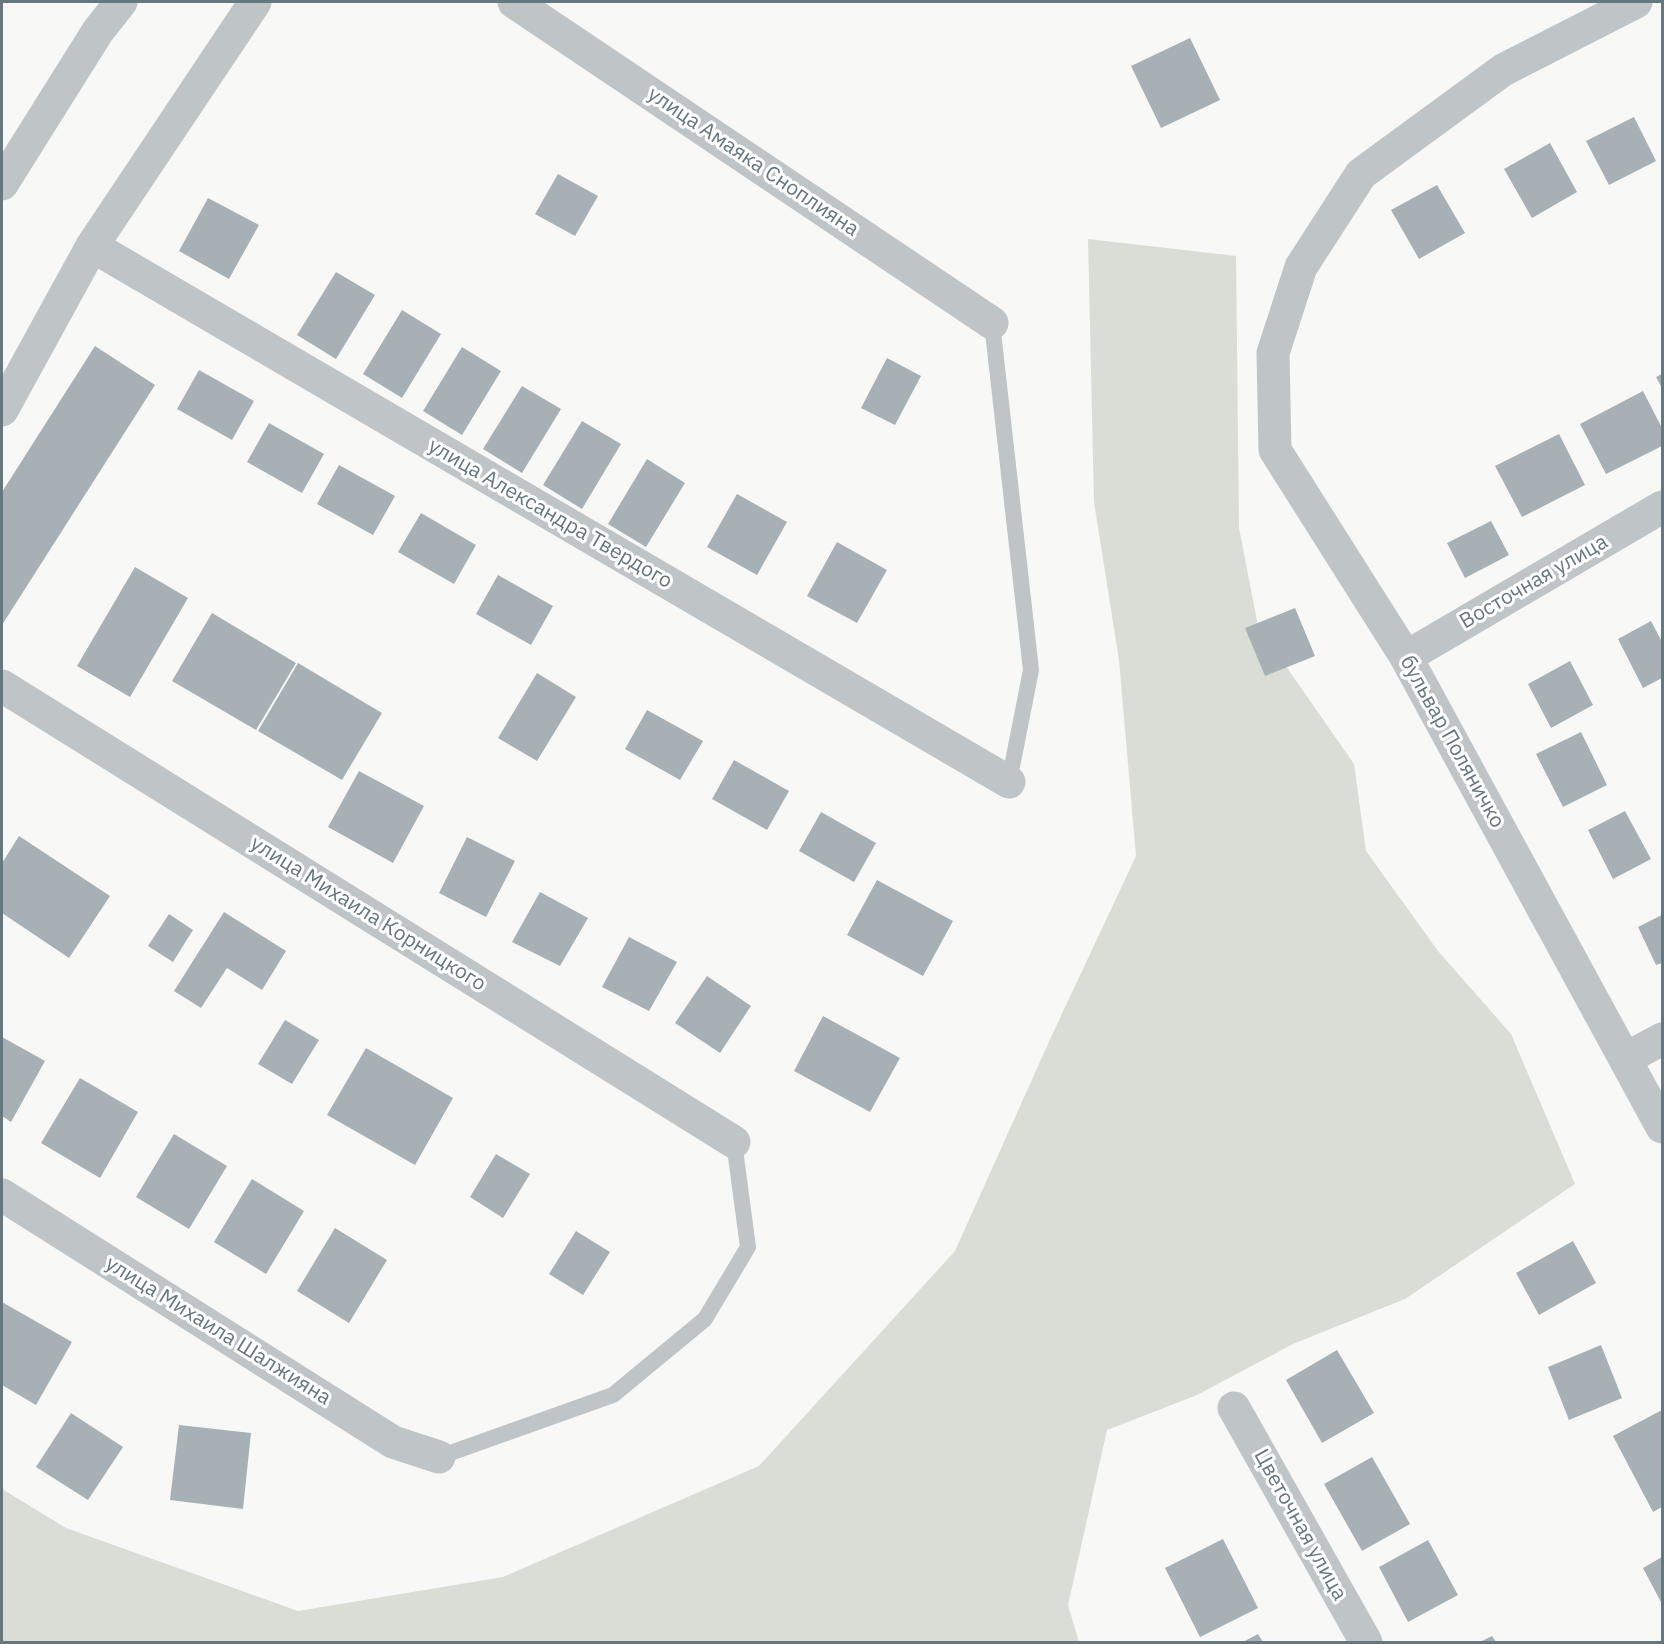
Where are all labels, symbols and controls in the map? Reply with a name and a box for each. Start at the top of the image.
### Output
street label: улица Амаяка Сноплияна [643,82,863,242]
street label: улица Александра Твердого [423,434,677,594]
street label: Восточная улица [1455,529,1613,635]
street label: бульвар Поляничко [1394,652,1510,832]
street label: улица Михаила Корницкого [246,831,490,997]
street label: улица Михаила Шалжияна [100,1251,336,1411]
street label: Цветочная улица [1248,1445,1352,1605]

